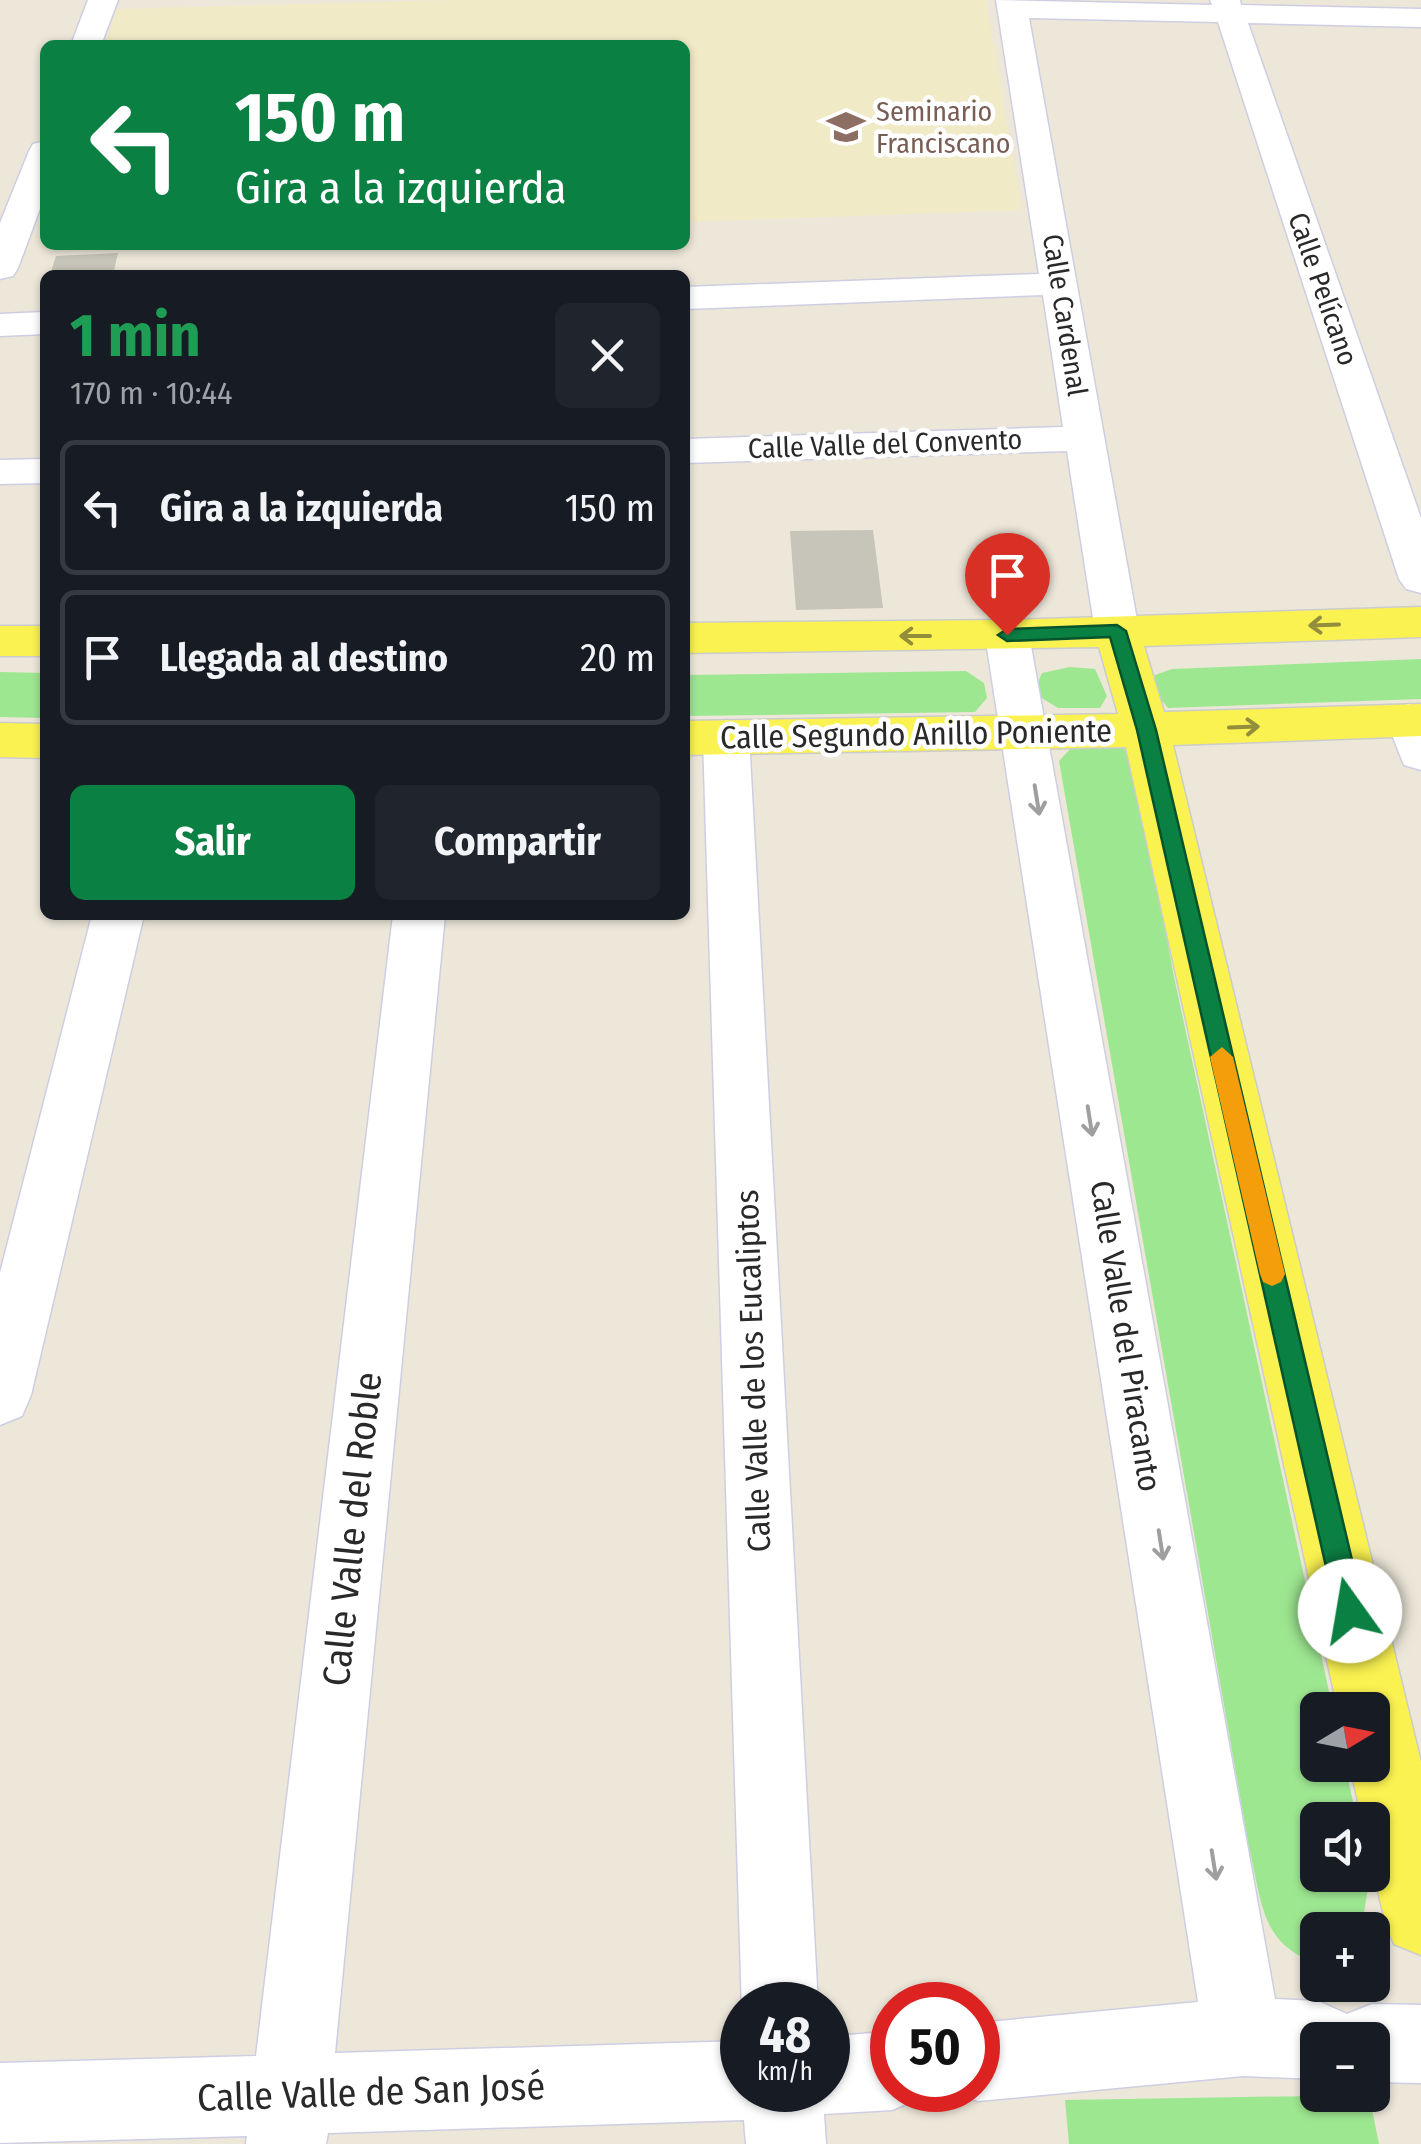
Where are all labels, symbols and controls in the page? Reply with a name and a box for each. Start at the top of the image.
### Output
text: 150 m [235,76,405,160]
icon: left [70,80,200,210]
place label: Seminario Franciscano [876,95,1011,160]
school or university icon: Seminario Franciscano [825,106,867,148]
text: Gira a la izquierda [235,161,567,215]
street label: Calle Pelícano [1281,208,1365,370]
street label: Calle Cardenal [1036,232,1094,398]
text: 1 min [70,300,201,372]
button: close [555,303,660,408]
text: 170 m · 10:44 [70,374,232,412]
street label: Calle Valle del Convento [747,423,1023,465]
icon: left [75,480,130,535]
text: Gira a la izquierda [160,485,443,531]
text: 150 m [565,485,655,531]
pin [965,533,1050,636]
icon: arrive [980,548,1035,603]
one-way arrow [1308,615,1340,634]
one-way arrow [899,626,932,646]
icon: arrive [75,630,130,685]
text: Llegada al destino [160,635,448,681]
text: 20 m [580,635,655,681]
street label: Calle Segundo Anillo Poniente [720,712,1112,756]
one-way arrow [1227,717,1259,736]
one-way arrow [1028,783,1047,816]
button: Salir [70,785,355,900]
button: Compartir [375,785,660,900]
one-way arrow [1081,1104,1100,1136]
street label: Calle Valle del Piracanto [1083,1178,1169,1494]
street label: Calle Valle de los Eucaliptos [728,1189,778,1553]
street label: Calle Valle del Roble [313,1370,391,1688]
one-way arrow [1152,1528,1171,1561]
position arrow [1298,1559,1402,1663]
north arrow [1300,1692,1390,1782]
map controls [1300,1692,1390,2112]
button: sound [1300,1802,1390,1892]
one-way arrow [1206,1849,1224,1881]
button: + [1300,1912,1390,2002]
speed limit sign: 50 [870,1982,1000,2112]
text: 48 [759,2005,811,2065]
button: − [1300,2022,1390,2112]
text: km/h [757,2057,813,2087]
street label: Calle Valle de San José [196,2063,546,2121]

